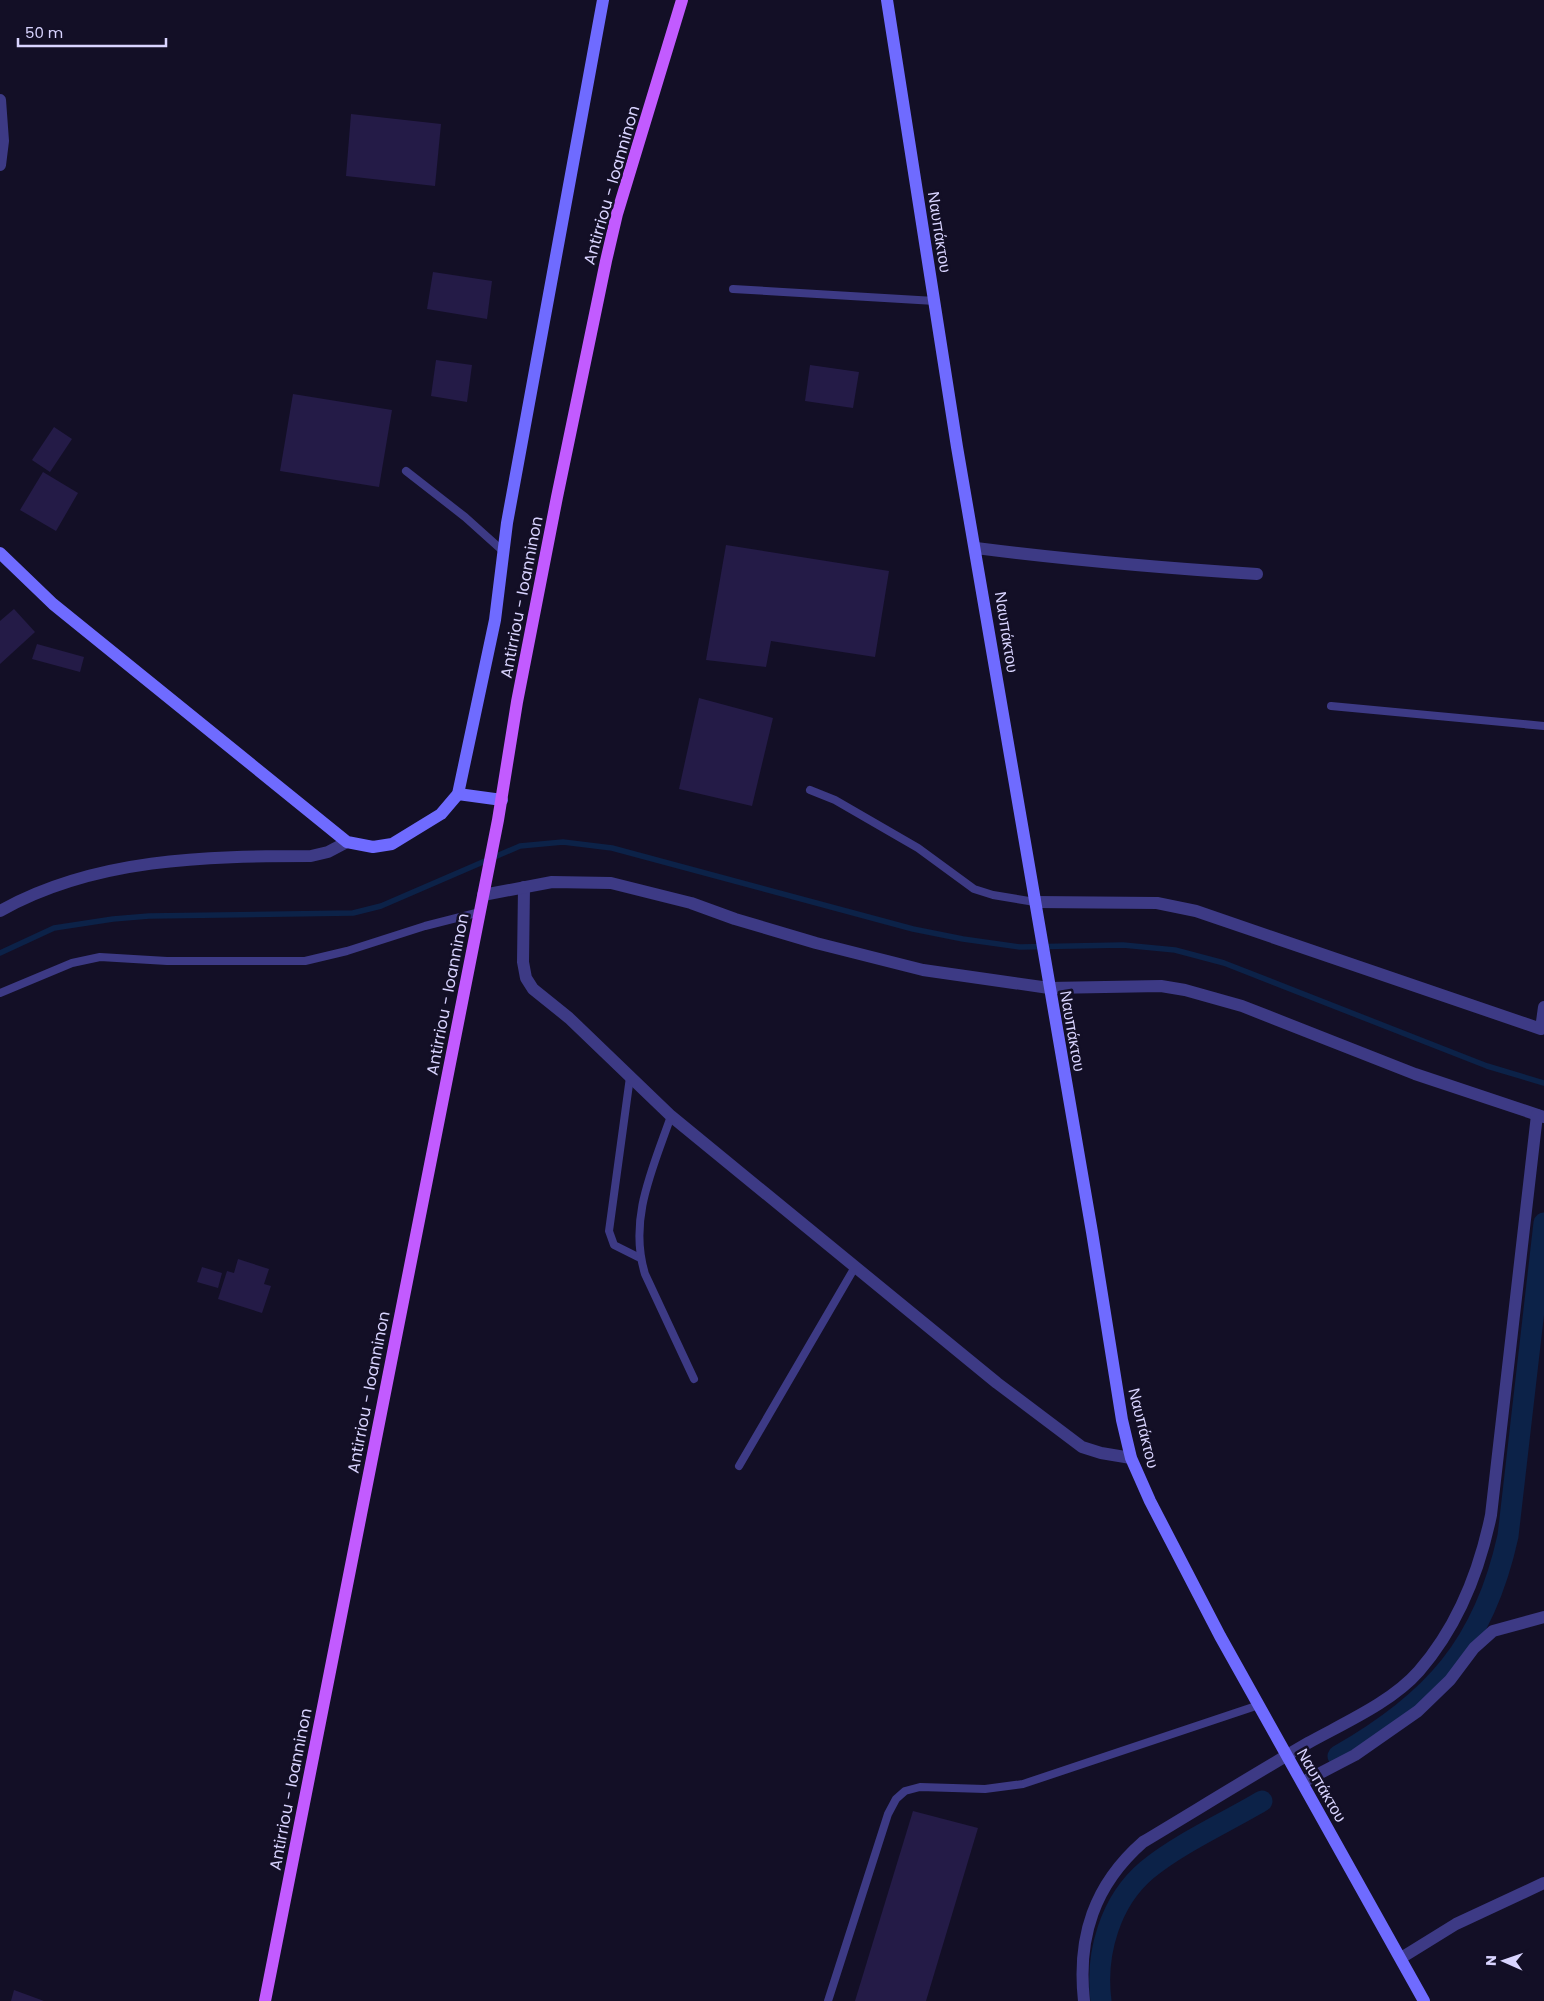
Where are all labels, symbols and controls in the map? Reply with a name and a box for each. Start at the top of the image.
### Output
scale bar [18,15,165,47]
text: 50 m [25,22,63,43]
street label: Antirriou - Ioanninon [578,103,645,267]
street label: Ναυπάκτου [922,190,957,274]
street label: Antirriou - Ioanninon [494,514,548,680]
street label: Ναυπάκτου [989,590,1024,674]
street label: Antirriou - Ioanninon [420,911,474,1077]
street label: Ναυπάκτου [1054,989,1091,1073]
street label: Antirriou - Ioanninon [341,1309,395,1475]
street label: Ναυπάκτου [1122,1386,1165,1471]
street label: Antirriou - Ioanninon [263,1706,317,1872]
street label: Ναυπάκτου [1291,1744,1352,1826]
north arrow [1479,1936,1529,1986]
text: N [1481,1955,1501,1966]

